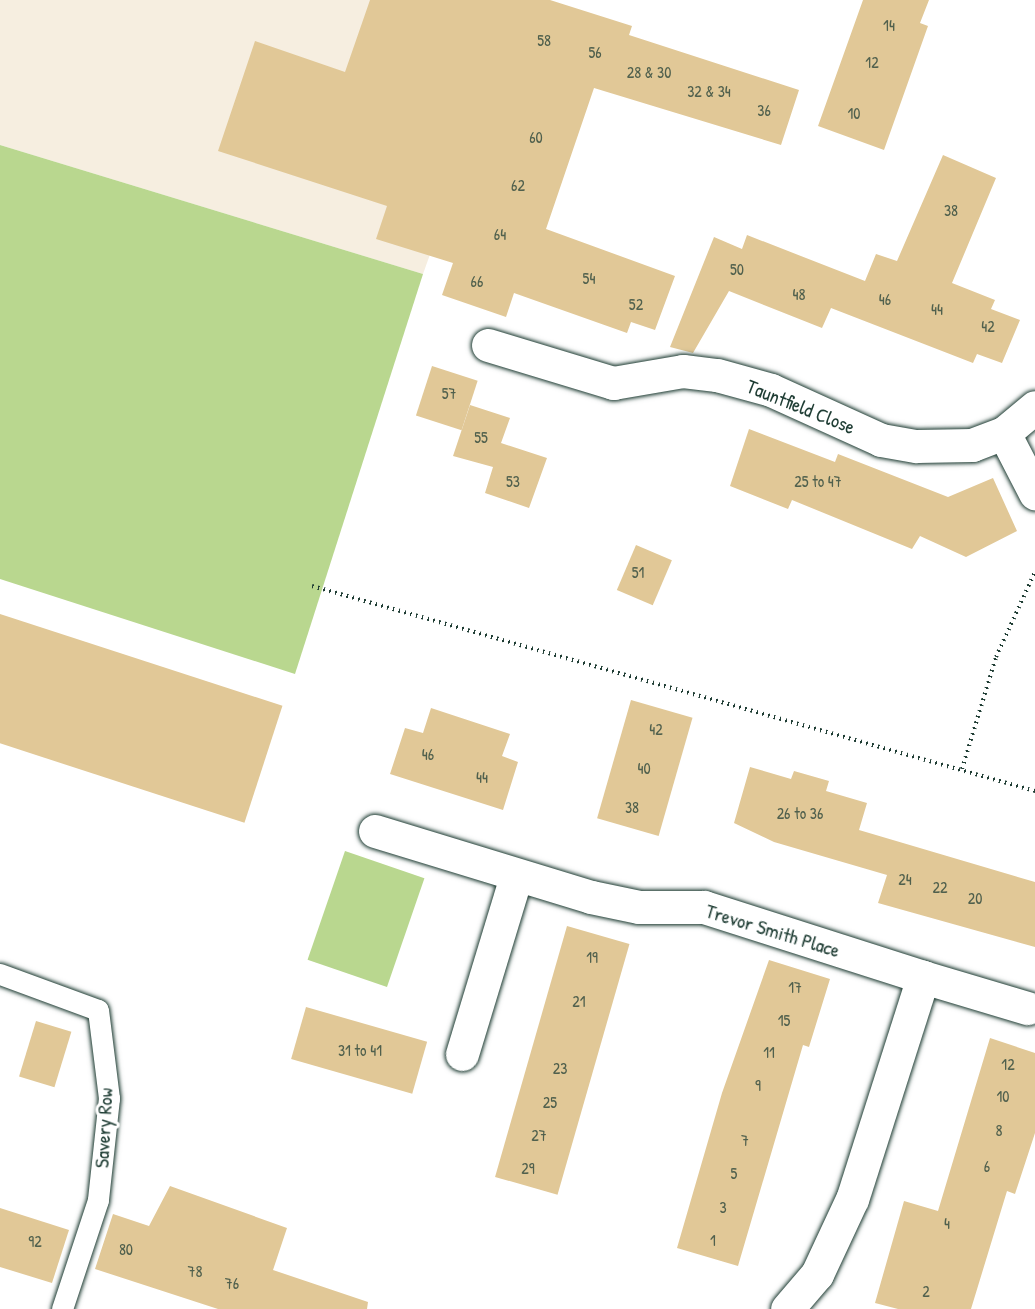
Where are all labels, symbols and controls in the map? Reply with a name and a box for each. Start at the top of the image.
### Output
house number: 14 [883,15,895,35]
house number: 58 [537,30,551,50]
house number: 56 [588,42,602,62]
house number: 12 [865,52,879,72]
house number: 28 & 30 [627,62,671,82]
house number: 32 & 34 [687,81,731,101]
house number: 36 [757,100,771,120]
house number: 10 [848,103,860,123]
house number: 60 [529,127,543,147]
house number: 62 [511,175,525,195]
house number: 38 [944,200,958,220]
house number: 64 [494,224,506,244]
house number: 50 [730,259,744,279]
house number: 54 [583,268,595,288]
house number: 66 [471,271,483,291]
house number: 48 [793,284,805,304]
house number: 46 [879,289,891,309]
house number: 52 [629,294,643,314]
house number: 44 [931,299,943,319]
house number: 42 [981,316,995,336]
street label: Tauntfield Close [743,373,859,439]
house number: 57 [442,383,456,403]
house number: 55 [474,427,488,447]
house number: 53 [506,471,520,491]
house number: 25 to 47 [794,471,842,491]
house number: 51 [632,562,644,582]
house number: 42 [649,719,663,739]
house number: 46 [422,744,434,764]
house number: 40 [637,758,651,778]
house number: 44 [476,767,488,787]
house number: 38 [625,797,639,817]
house number: 26 to 36 [777,803,823,823]
house number: 24 [898,869,912,889]
house number: 22 [933,877,947,897]
house number: 20 [968,888,982,908]
street label: Trevor Smith Place [703,898,843,962]
house number: 19 [586,947,598,967]
house number: 17 [788,977,802,997]
house number: 21 [572,991,586,1011]
house number: 15 [778,1010,790,1030]
house number: 31 to 41 [338,1040,382,1060]
house number: 11 [763,1042,775,1062]
house number: 12 [1001,1054,1015,1074]
house number: 23 [553,1058,567,1078]
house number: 9 [755,1075,761,1095]
house number: 10 [997,1086,1009,1106]
street label: Savery Row [89,1087,117,1169]
house number: 25 [543,1092,557,1112]
house number: 8 [996,1120,1002,1140]
house number: 27 [531,1125,547,1145]
house number: 7 [741,1130,749,1150]
house number: 6 [984,1156,990,1176]
house number: 29 [521,1158,535,1178]
house number: 5 [731,1163,737,1183]
house number: 3 [719,1197,727,1217]
house number: 4 [944,1213,950,1233]
house number: 1 [710,1230,716,1250]
house number: 92 [28,1231,42,1251]
house number: 80 [119,1239,133,1259]
house number: 78 [188,1261,202,1281]
house number: 76 [225,1273,239,1293]
house number: 2 [922,1281,930,1301]

